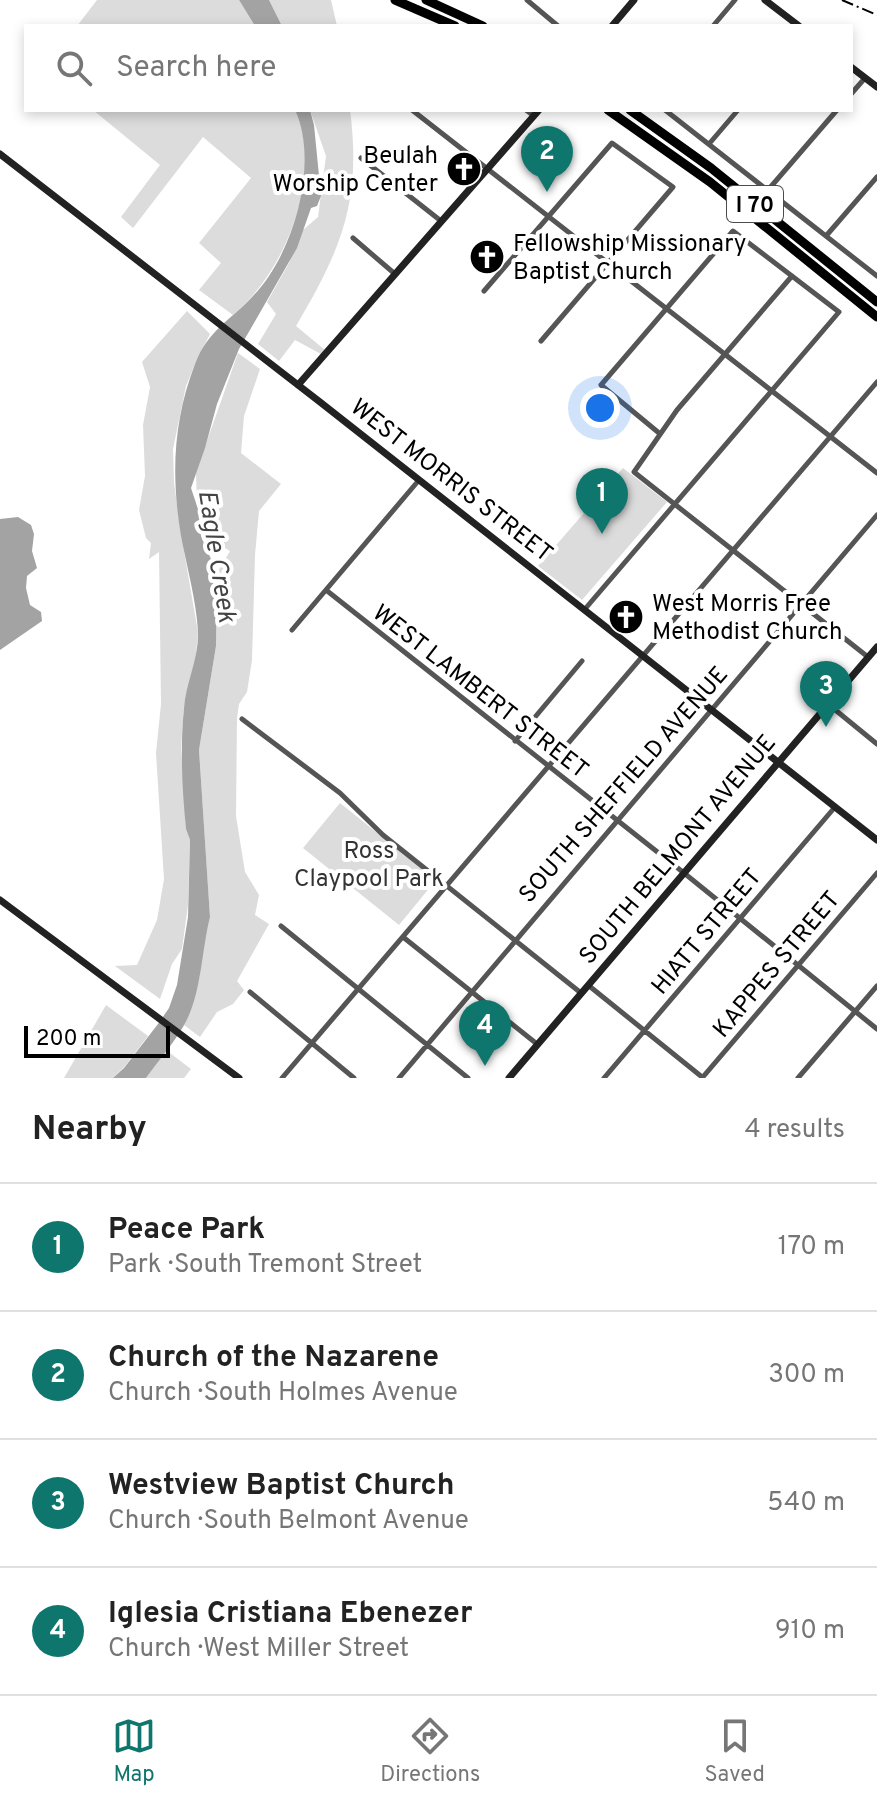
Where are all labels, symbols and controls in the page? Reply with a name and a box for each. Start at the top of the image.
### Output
search box [24,24,853,112]
icon: search [52,46,96,90]
text: Search here [116,50,276,87]
pin: 2 [521,126,573,192]
place label: Beulah Worship Center [273,142,438,200]
church icon: Beulah Worship Center [445,150,483,188]
road number: I 70 [727,186,783,222]
place label: Fellowship Missionary Baptist Church [513,230,746,288]
church icon: Fellowship Missionary Baptist Church [468,238,506,276]
your location [580,388,620,428]
street label: WEST MORRIS STREET [344,393,558,570]
pin: 1 [576,468,628,534]
water label: Eagle Creek [189,488,242,626]
place label: West Morris Free Methodist Church [652,590,843,648]
church icon: West Morris Free Methodist Church [607,598,645,636]
street label: WEST LAMBERT STREET [366,599,594,786]
street label: SOUTH SHEFFIELD AVENUE [514,661,736,910]
pin: 3 [800,661,852,727]
street label: SOUTH BELMONT AVENUE [574,729,783,971]
park label: Ross Claypool Park [294,837,444,895]
street label: HIATT STREET [646,863,769,1002]
street label: KAPPES STREET [707,886,848,1045]
pin: 4 [459,1000,511,1066]
scale bar [24,1022,170,1058]
text: 200 m [36,1026,101,1053]
text: Nearby [32,1109,147,1152]
text: 4 results [744,1114,845,1147]
text: Peace Park [108,1212,265,1249]
text: 1 [53,1231,63,1264]
text: 170 m [778,1231,845,1264]
text: Park · South Tremont Street [108,1249,422,1282]
text: Church of the Nazarene [108,1340,439,1377]
text: 2 [50,1359,66,1392]
text: 300 m [768,1359,845,1392]
text: Church · South Holmes Avenue [108,1377,458,1410]
text: Westview Baptist Church [108,1468,454,1505]
text: 3 [50,1487,66,1520]
text: 540 m [767,1487,845,1520]
text: Church · South Belmont Avenue [108,1505,469,1538]
text: Iglesia Cristiana Ebenezer [108,1596,472,1633]
text: 4 [50,1615,66,1648]
text: 910 m [775,1615,845,1648]
text: Church · West Miller Street [108,1633,409,1666]
tab: Map [112,1714,156,1789]
tab: Directions [380,1714,480,1789]
tab: Saved [704,1714,765,1789]

